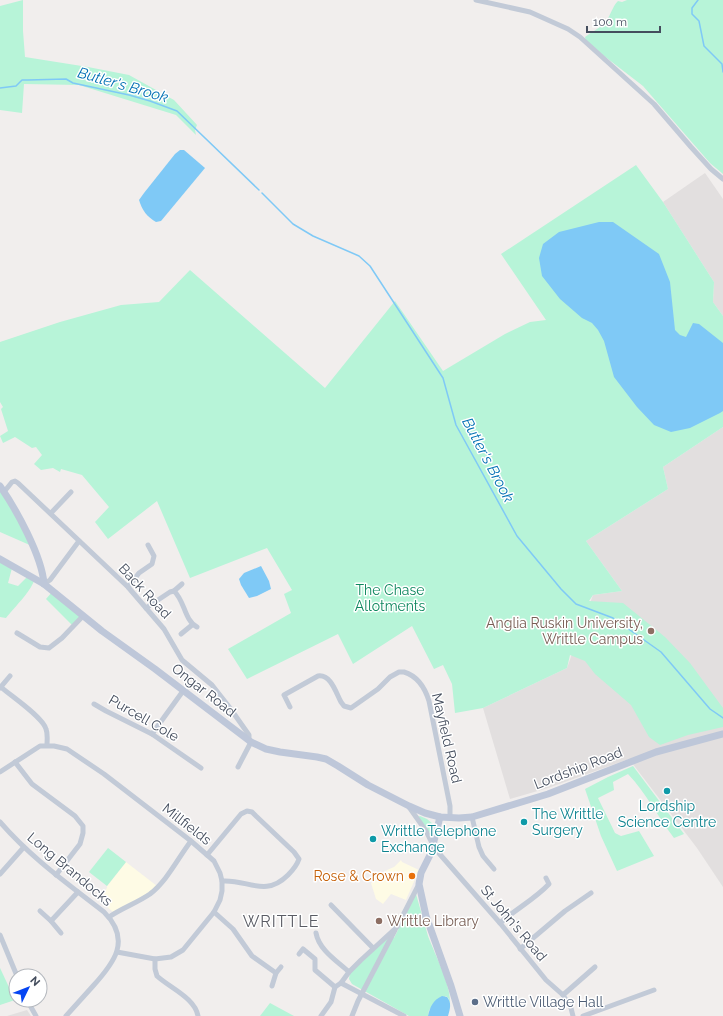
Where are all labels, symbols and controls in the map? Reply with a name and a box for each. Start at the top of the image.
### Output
scale bar [587,8,660,34]
text: 100 m [593,15,627,29]
water label: Butler's Brook [76,63,170,107]
water label: Butler's Brook [458,415,518,505]
street label: Back Road [116,560,174,622]
park label: The Chase Allotments [355,582,426,614]
place label: Anglia Ruskin University, Writtle Campus [486,615,643,647]
marker: Anglia Ruskin University, Writtle Campus [646,626,656,636]
street label: Ongar Road [169,660,239,720]
street label: Mayfield Road [429,691,465,785]
street label: Purcell Cole [106,692,182,744]
street label: Lordship Road [531,744,625,792]
marker: Lordship Science Centre [662,786,672,796]
place label: Lordship Science Centre [618,798,716,830]
street label: Millfields [159,800,215,848]
place label: The Writtle Surgery [532,806,603,838]
marker: The Writtle Surgery [519,817,529,827]
place label: Writtle Telephone Exchange [381,823,496,855]
street label: Long Brandocks [24,829,116,909]
marker: Writtle Telephone Exchange [368,834,378,844]
place label: Rose & Crown [313,868,404,884]
marker: Rose & Crown [407,871,417,881]
street label: St John's Road [478,882,550,964]
district label: WRITTLE [243,912,319,931]
place label: Writtle Library [387,913,479,929]
marker: Writtle Library [374,916,384,926]
north arrow [8,968,48,1008]
text: N [27,974,43,989]
place label: Writtle Village Hall [483,994,603,1010]
marker: Writtle Village Hall [470,997,480,1007]

